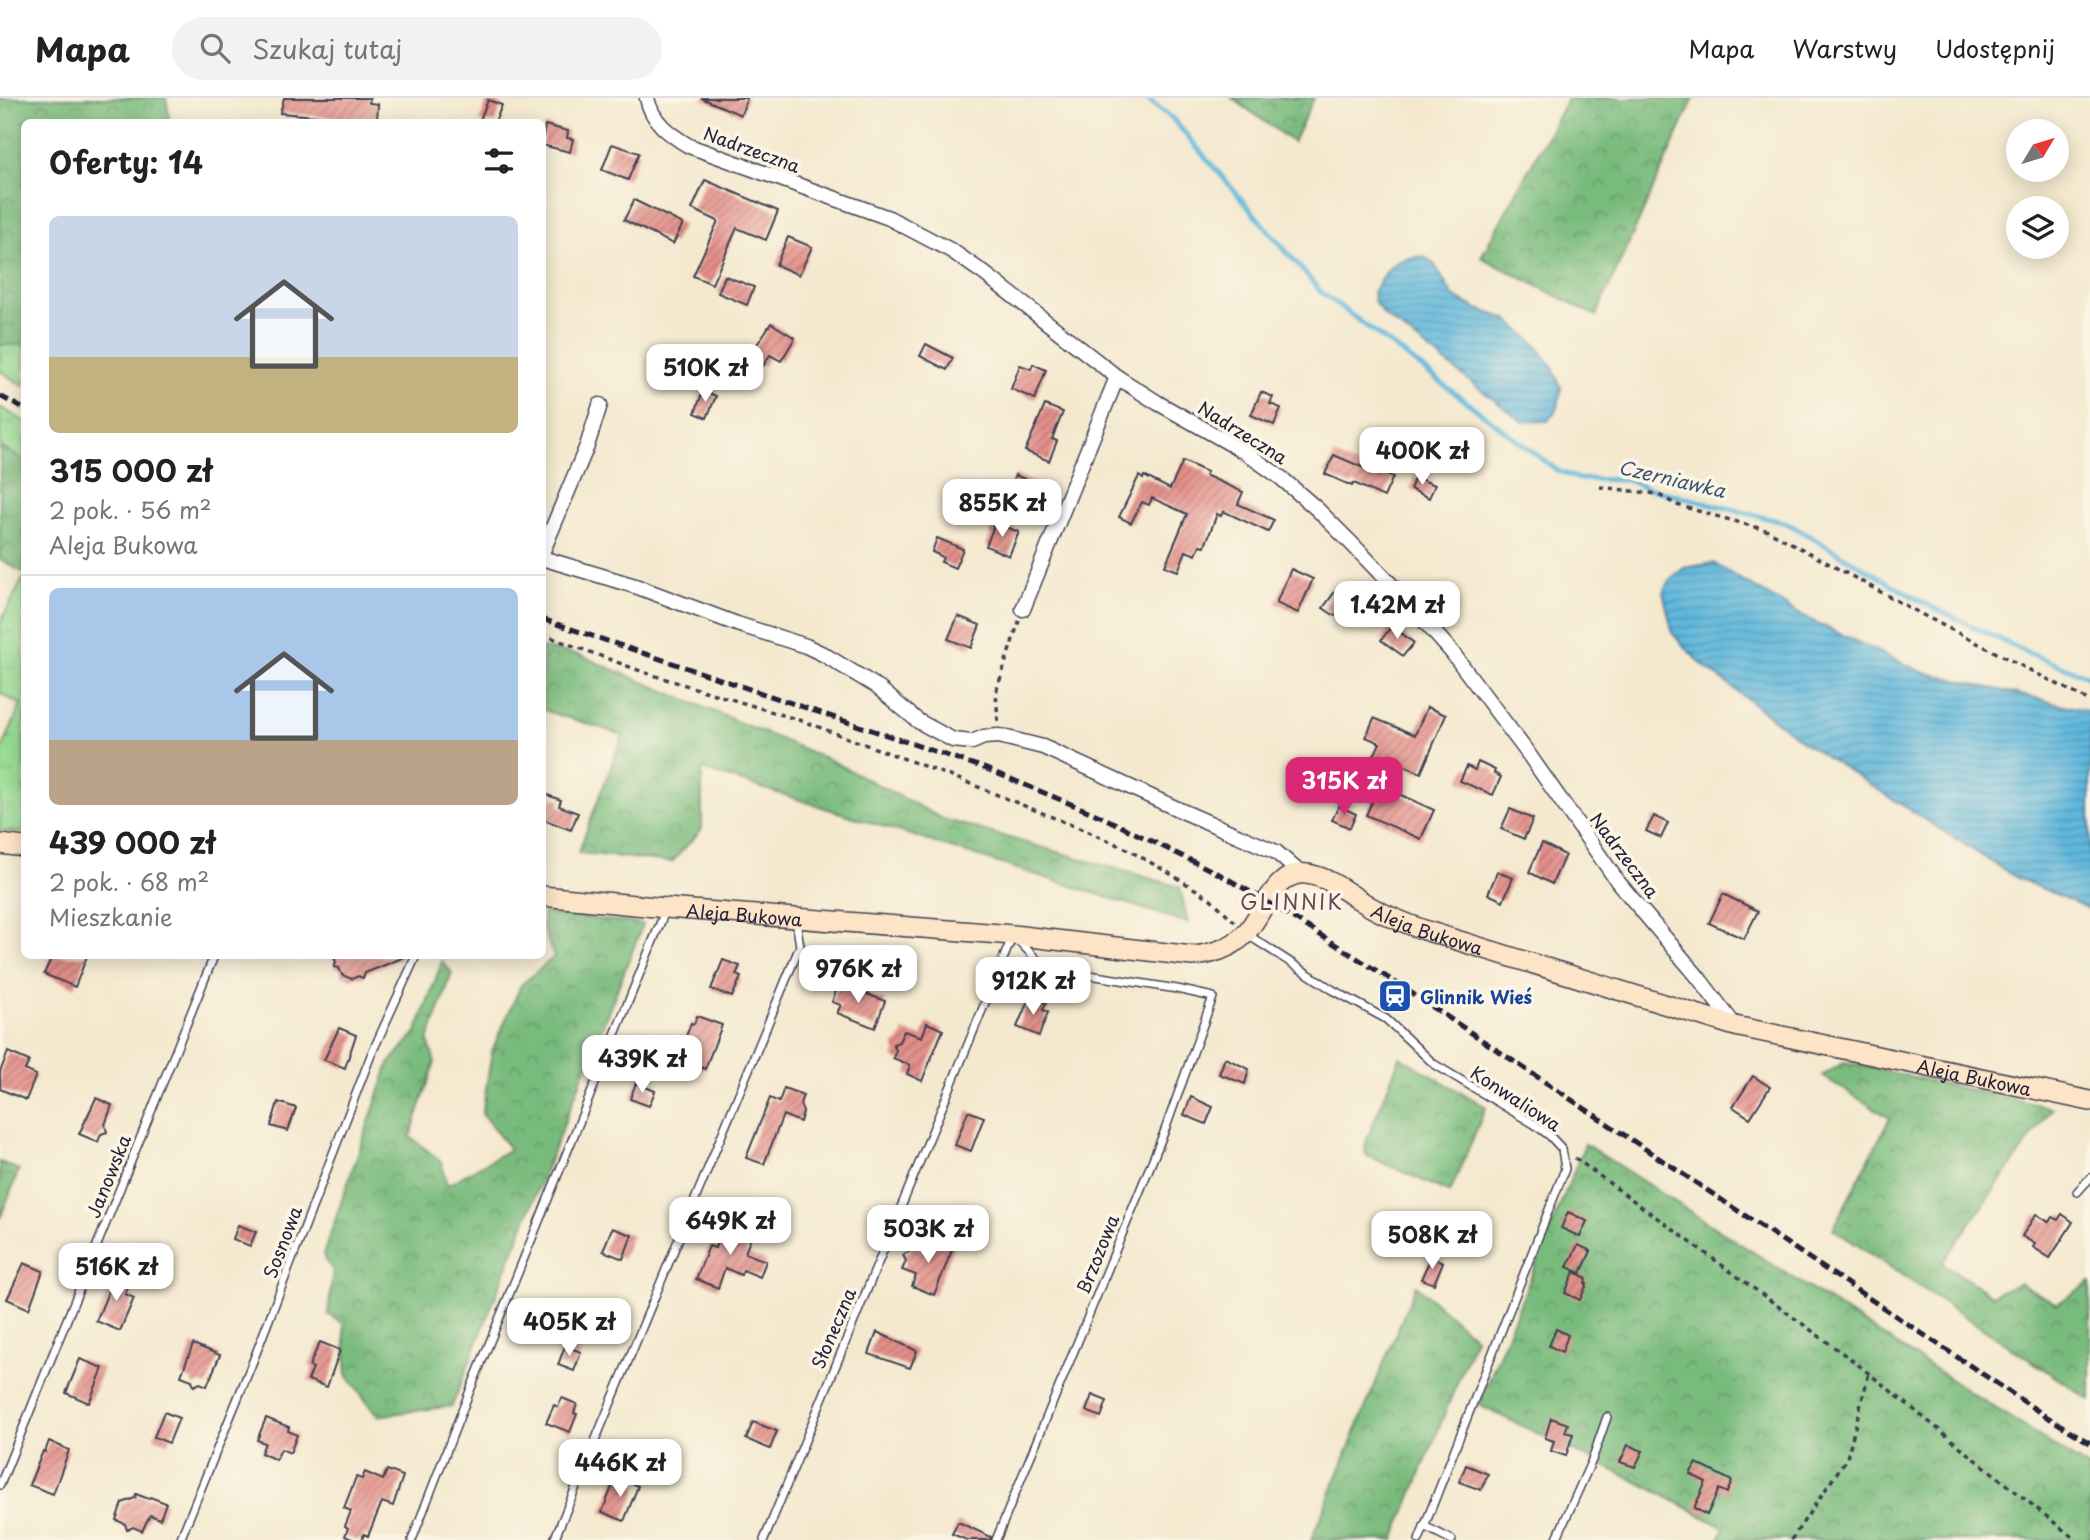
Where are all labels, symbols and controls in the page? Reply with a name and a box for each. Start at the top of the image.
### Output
search box [172,17,662,80]
text: Mapa [35,23,130,73]
icon: search [196,29,234,67]
text: Szukaj tutaj [252,29,402,68]
text: Mapa [1688,30,1754,66]
text: Warstwy [1792,30,1897,66]
text: Udostępnij [1935,30,2055,66]
street label: Nadrzeczna [700,119,805,179]
north arrow [2006,119,2068,182]
map controls [2006,119,2069,259]
text: Oferty: 14 [49,139,203,184]
icon: filters [480,142,518,180]
button: layers [2006,196,2069,259]
icon: home [221,261,347,387]
pin: 510K zł [640,344,770,404]
text: 510K zł [662,349,748,384]
street label: Nadrzeczna [1193,394,1294,471]
pin: 400K zł [1357,428,1487,487]
text: 400K zł [1375,432,1469,467]
text: 315 000 zł [49,447,212,492]
water label: Czerniawka [1616,452,1729,504]
pin: 855K zł [937,480,1067,539]
text: 855K zł [958,484,1046,519]
text: 2 pok. · 56 m² [49,492,212,527]
text: Aleja Bukowa [49,527,198,562]
pin: 1.42M zł [1325,582,1469,641]
text: 1.42M zł [1350,586,1444,621]
icon: home [221,633,347,759]
pin: 315K zł [1279,758,1409,817]
text: 315K zł [1302,762,1386,797]
street label: Nadrzeczna [1584,807,1667,904]
text: 439 000 zł [49,819,215,864]
text: 2 pok. · 68 m² [49,864,209,899]
district label: GLINNIK [1240,885,1344,917]
street label: Aleja Bukowa [685,896,804,932]
street label: Aleja Bukowa [1367,896,1487,961]
text: Mieszkanie [49,899,173,934]
pin: 976K zł [793,946,923,1005]
text: 976K zł [815,950,901,985]
pin: 912K zł [968,958,1098,1017]
text: 912K zł [992,962,1074,997]
station icon: Glinnik Wieś [1376,977,1414,1015]
place label: Glinnik Wieś [1420,983,1533,1010]
pin: 439K zł [577,1035,707,1095]
text: 439K zł [598,1040,686,1075]
street label: Aleja Bukowa [1914,1051,2035,1102]
street label: Konwaliowa [1465,1059,1567,1138]
street label: Janowska [79,1130,137,1222]
pin: 649K zł [665,1198,795,1257]
street label: Sosnowa [256,1201,308,1282]
text: 649K zł [685,1202,775,1237]
pin: 503K zł [863,1206,993,1265]
text: 503K zł [883,1210,973,1245]
street label: Brzozowa [1069,1210,1125,1298]
pin: 508K zł [1367,1212,1497,1271]
text: 508K zł [1387,1216,1477,1251]
pin: 516K zł [51,1244,181,1303]
text: 516K zł [75,1248,157,1283]
street label: Słoneczna [804,1283,862,1373]
pin: 405K zł [504,1298,634,1358]
text: 405K zł [523,1303,615,1338]
pin: 446K zł [555,1440,685,1499]
text: 446K zł [575,1444,665,1479]

